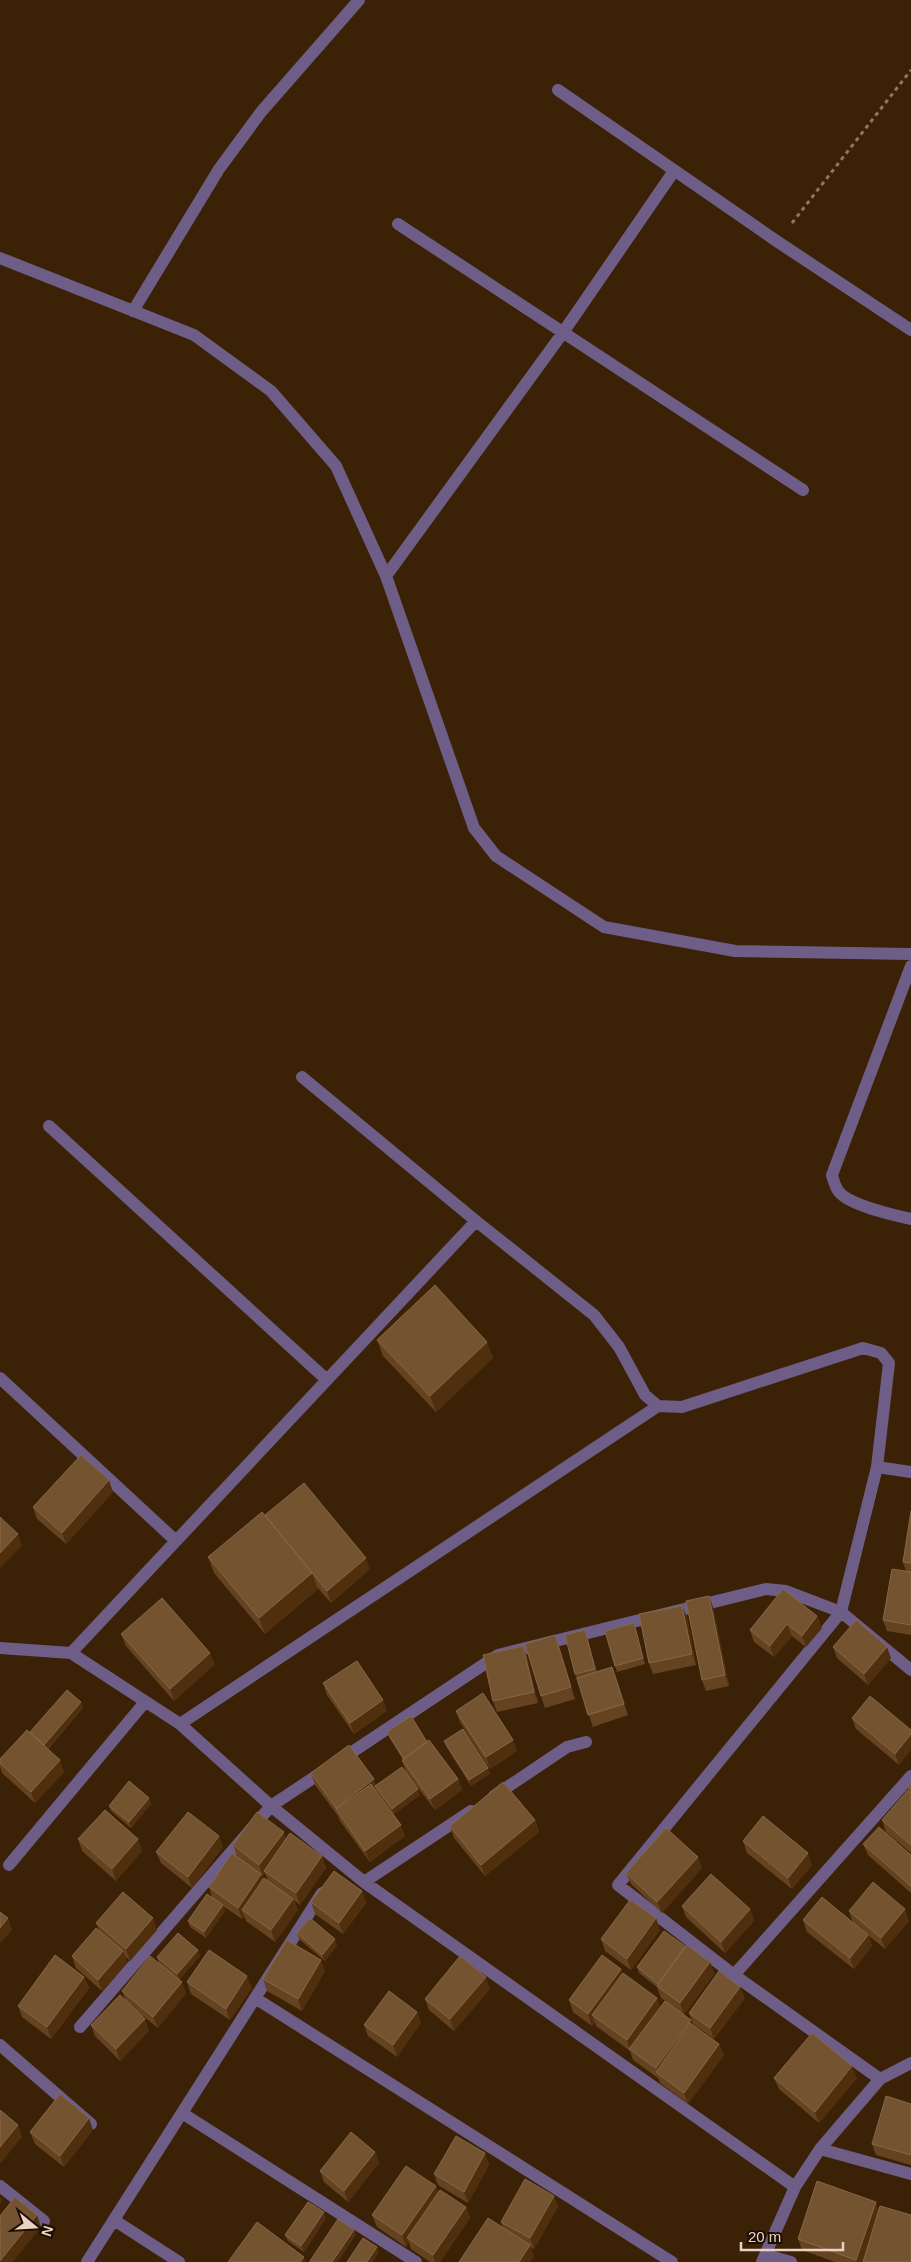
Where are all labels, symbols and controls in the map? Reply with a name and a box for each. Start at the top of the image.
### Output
north arrow [10,2202,60,2252]
scale bar [741,2220,844,2252]
text: N [38,2224,57,2238]
text: 20 m [748,2228,781,2245]

